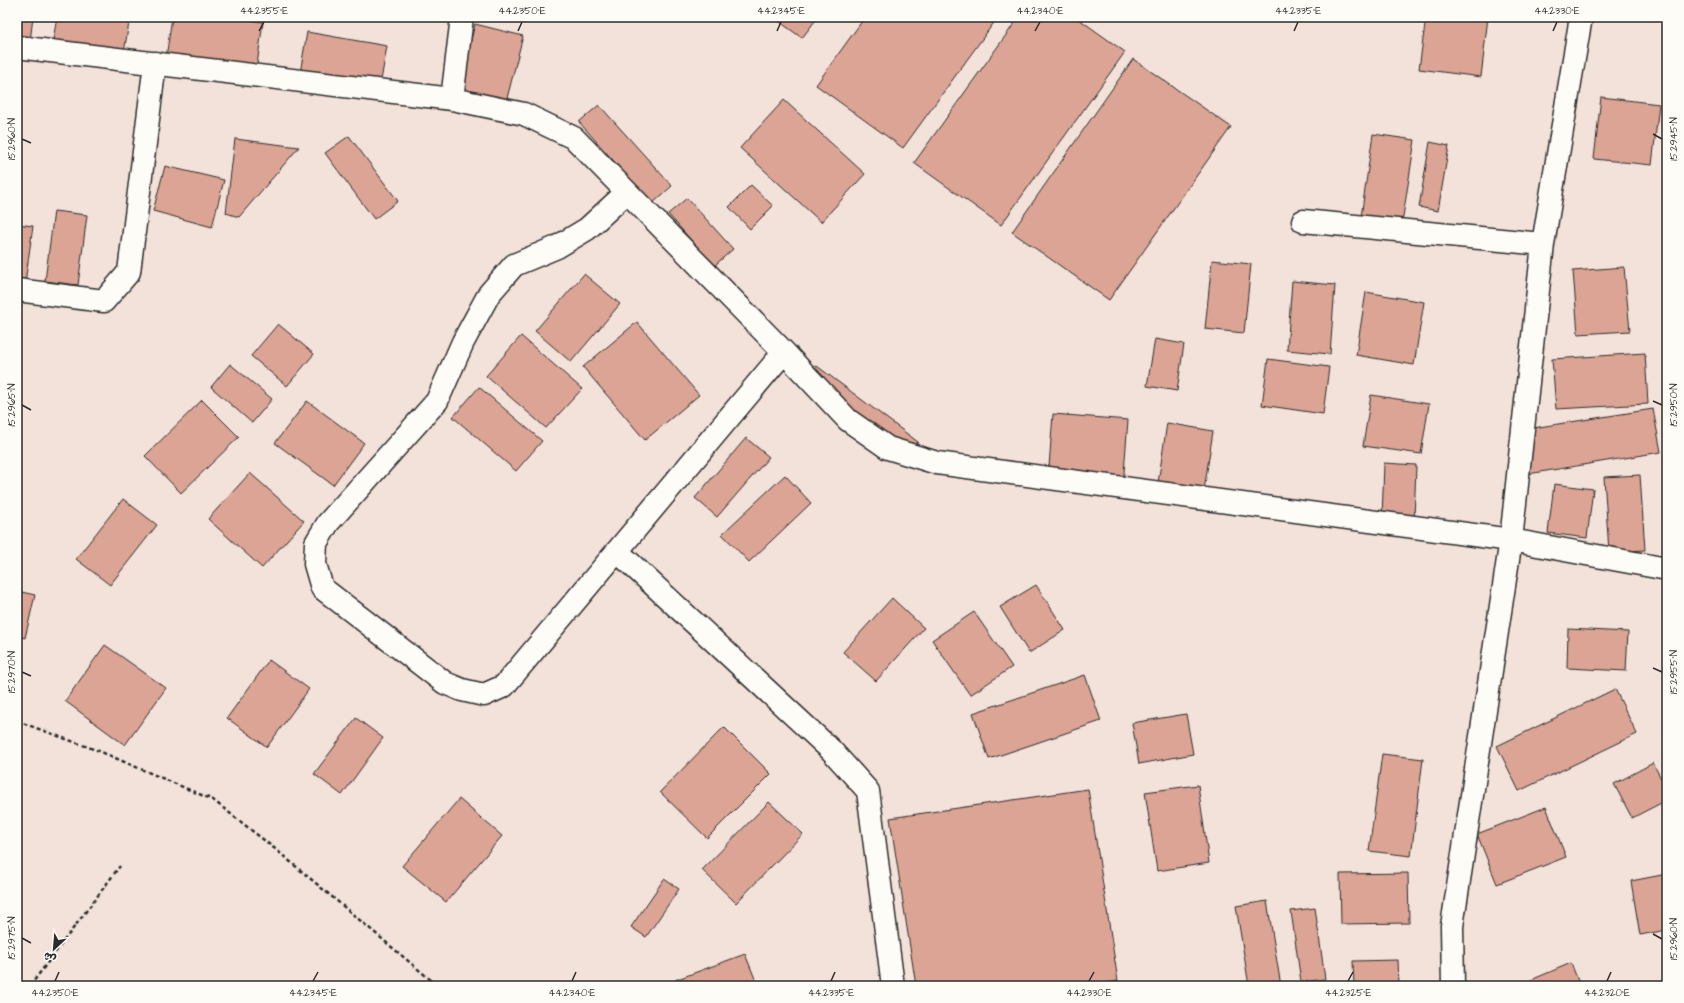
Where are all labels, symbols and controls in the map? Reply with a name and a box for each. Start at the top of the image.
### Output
text: 44.2355°E [240,4,288,18]
text: 44.2350°E [498,4,546,18]
text: 44.2345°E [757,4,805,18]
text: 44.2340°E [1016,4,1064,18]
text: 44.2335°E [1275,4,1321,18]
text: 44.2330°E [1534,4,1580,18]
text: 15.2945°N [1667,117,1681,161]
text: 15.2960°N [5,118,19,160]
text: 15.2950°N [1667,383,1681,427]
text: 15.2965°N [5,384,19,427]
text: 15.2955°N [1667,650,1681,694]
text: 15.2970°N [5,651,19,693]
text: 15.2975°N [5,917,19,959]
text: 15.2960°N [1667,918,1681,960]
north arrow [34,929,74,969]
text: ش [41,948,59,967]
text: 44.2350°E [31,986,79,1000]
text: 44.2345°E [289,986,337,1000]
text: 44.2340°E [548,986,596,1000]
text: 44.2335°E [808,986,854,1000]
text: 44.2330°E [1066,986,1112,1000]
text: 44.2325°E [1325,986,1371,1000]
text: 44.2320°E [1584,986,1630,1000]

